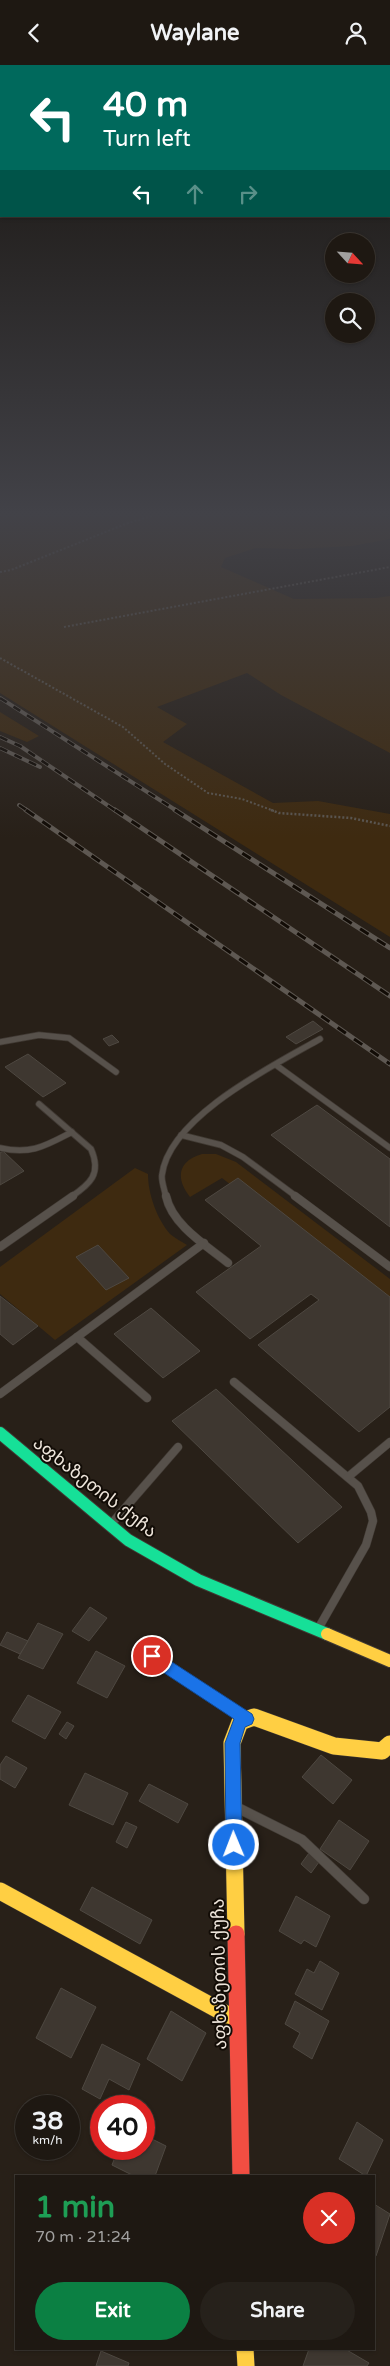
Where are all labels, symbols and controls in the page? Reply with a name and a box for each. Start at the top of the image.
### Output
icon: back [20,19,48,47]
icon: person [342,19,370,47]
text: Waylane [150,20,240,46]
text: 40 m [103,84,188,126]
icon: left [20,85,85,150]
text: Turn left [103,126,191,152]
icon: left [128,180,156,208]
icon: ahead [181,180,209,208]
icon: right [234,180,262,208]
north arrow [325,233,375,283]
map controls [325,233,375,343]
button: search [325,293,375,343]
street label: აფხაზეთის ქუჩა [29,1432,161,1542]
pin [131,1635,173,1677]
icon: arrive [138,1642,166,1670]
position arrow [207,1818,259,1870]
street label: აფხაზეთის ქუჩა [207,1898,231,2050]
speed limit sign: 40 [90,2095,155,2160]
text: 38 [32,2106,63,2136]
text: km/h [32,2133,63,2147]
text: 1 min [35,2189,115,2226]
button: close [303,2192,355,2244]
text: 70 m · 21:24 [35,2227,131,2247]
button: Exit [35,2282,190,2340]
button: Share [200,2282,355,2340]

